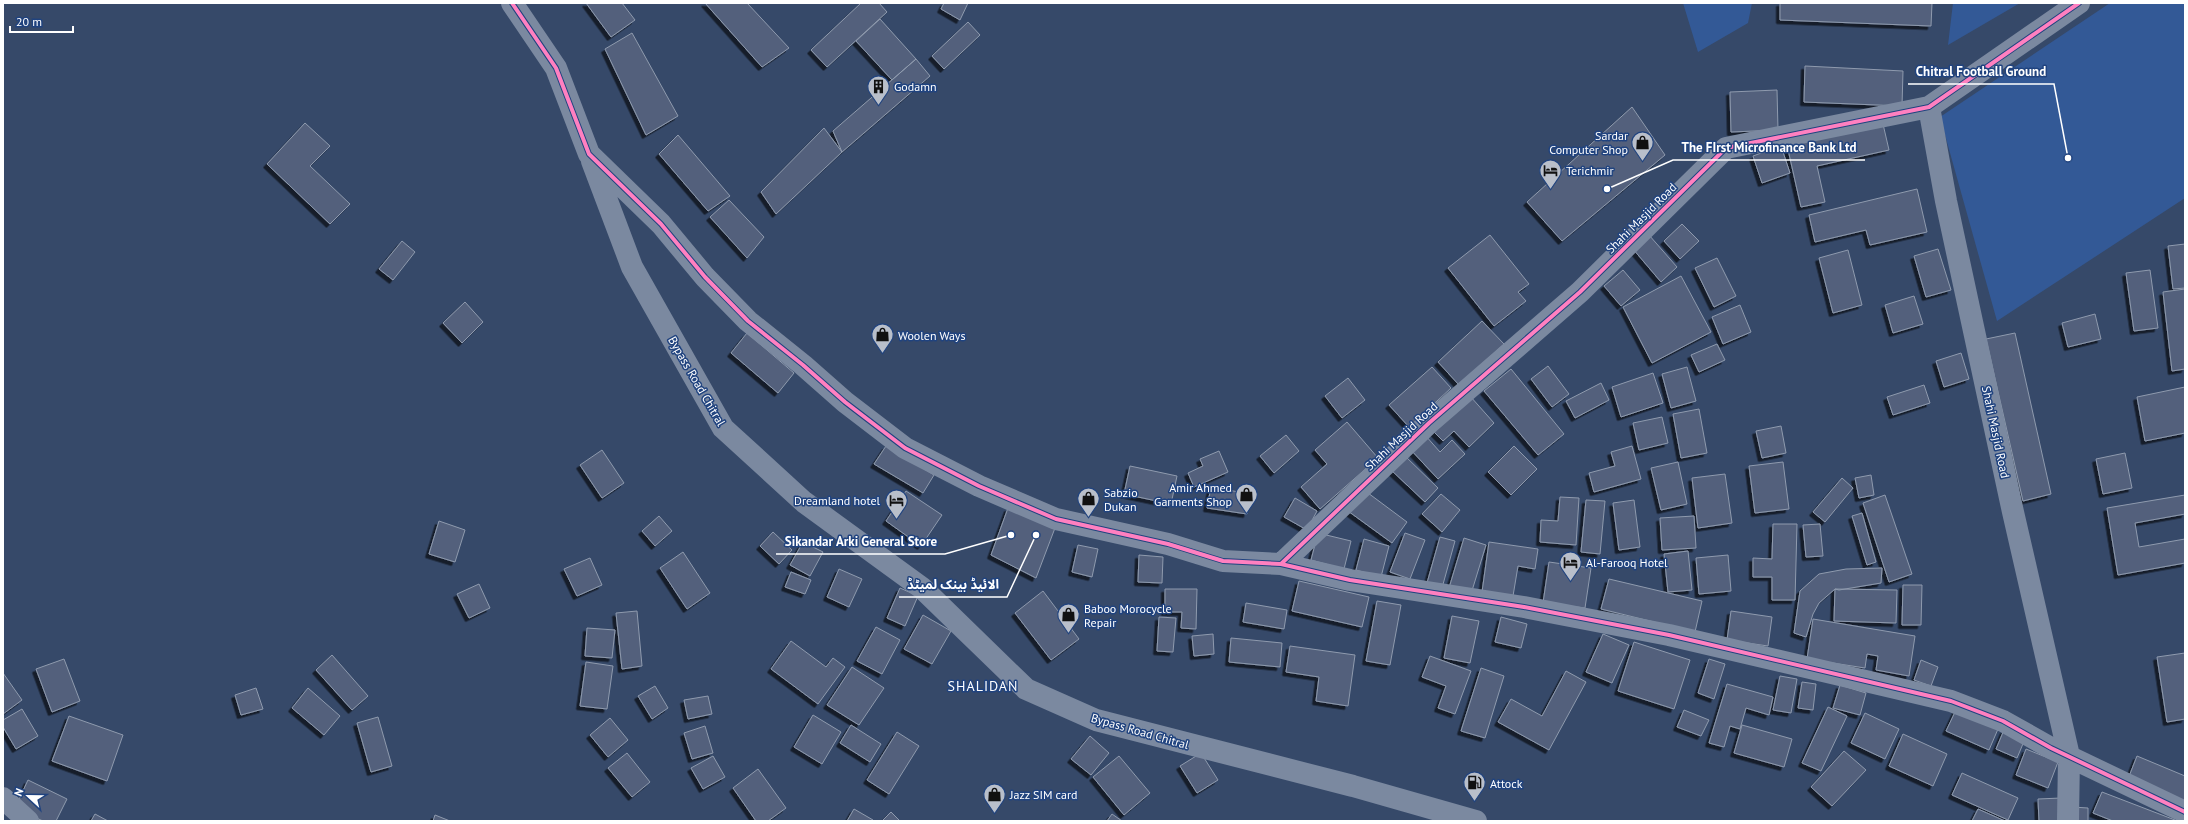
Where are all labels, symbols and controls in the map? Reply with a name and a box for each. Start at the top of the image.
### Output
scale bar [10,8,73,34]
text: 20 m [16,14,42,29]
callout: Chitral Football Ground [1908,59,2054,84]
text: Chitral Football Ground [1916,63,2046,80]
building icon: Godamn [866,73,892,106]
place label: Godamn [894,79,937,94]
place label: Sardar Computer Shop [1549,128,1628,157]
shop icon: Sardar Computer Shop [1630,129,1656,162]
callout: The FIrst Microfinance Bank Ltd [1673,135,1865,160]
text: The FIrst Microfinance Bank Ltd [1682,139,1857,156]
hotel icon: Terichmir [1537,157,1563,190]
place label: Terichmir [1566,163,1614,178]
street label: Shahi Masjid Road [1603,180,1679,256]
shop icon: Woolen Ways [870,322,896,355]
place label: Woolen Ways [898,328,965,343]
street label: Bypass Road Chitral [665,333,729,429]
street label: Shahi Masjid Road [1979,385,2013,479]
street label: Shahi Masjid Road [1362,399,1440,473]
place label: Amir Ahmed Garments Shop [1154,480,1232,509]
shop icon: Amir Ahmed Garments Shop [1234,481,1260,514]
place label: Sabzio Dukan [1104,485,1138,514]
shop icon: Sabzio Dukan [1075,486,1101,519]
hotel icon: Dreamland hotel [883,487,909,520]
place label: Dreamland hotel [794,493,880,508]
callout: Sikandar Arki General Store [776,529,945,554]
text: Sikandar Arki General Store [785,533,938,550]
hotel icon: Al-Farooq Hotel [1557,549,1583,582]
place label: Al-Farooq Hotel [1586,555,1668,570]
callout: الائیڈ بینک لمیٹڈ [899,572,1007,597]
text: الائیڈ بینک لمیٹڈ [907,576,999,593]
place label: Baboo Morocycle Repair [1084,601,1172,630]
shop icon: Baboo Morocycle Repair [1055,602,1081,635]
district label: SHALIDAN [948,677,1018,695]
street label: Bypass Road Chitral [1089,710,1191,752]
fuel station icon: Attock [1462,770,1488,803]
north arrow [8,776,48,816]
place label: Attock [1490,776,1523,791]
shop icon: Jazz SIM card [981,781,1007,814]
text: N [11,786,27,798]
place label: Jazz SIM card [1009,787,1077,802]

